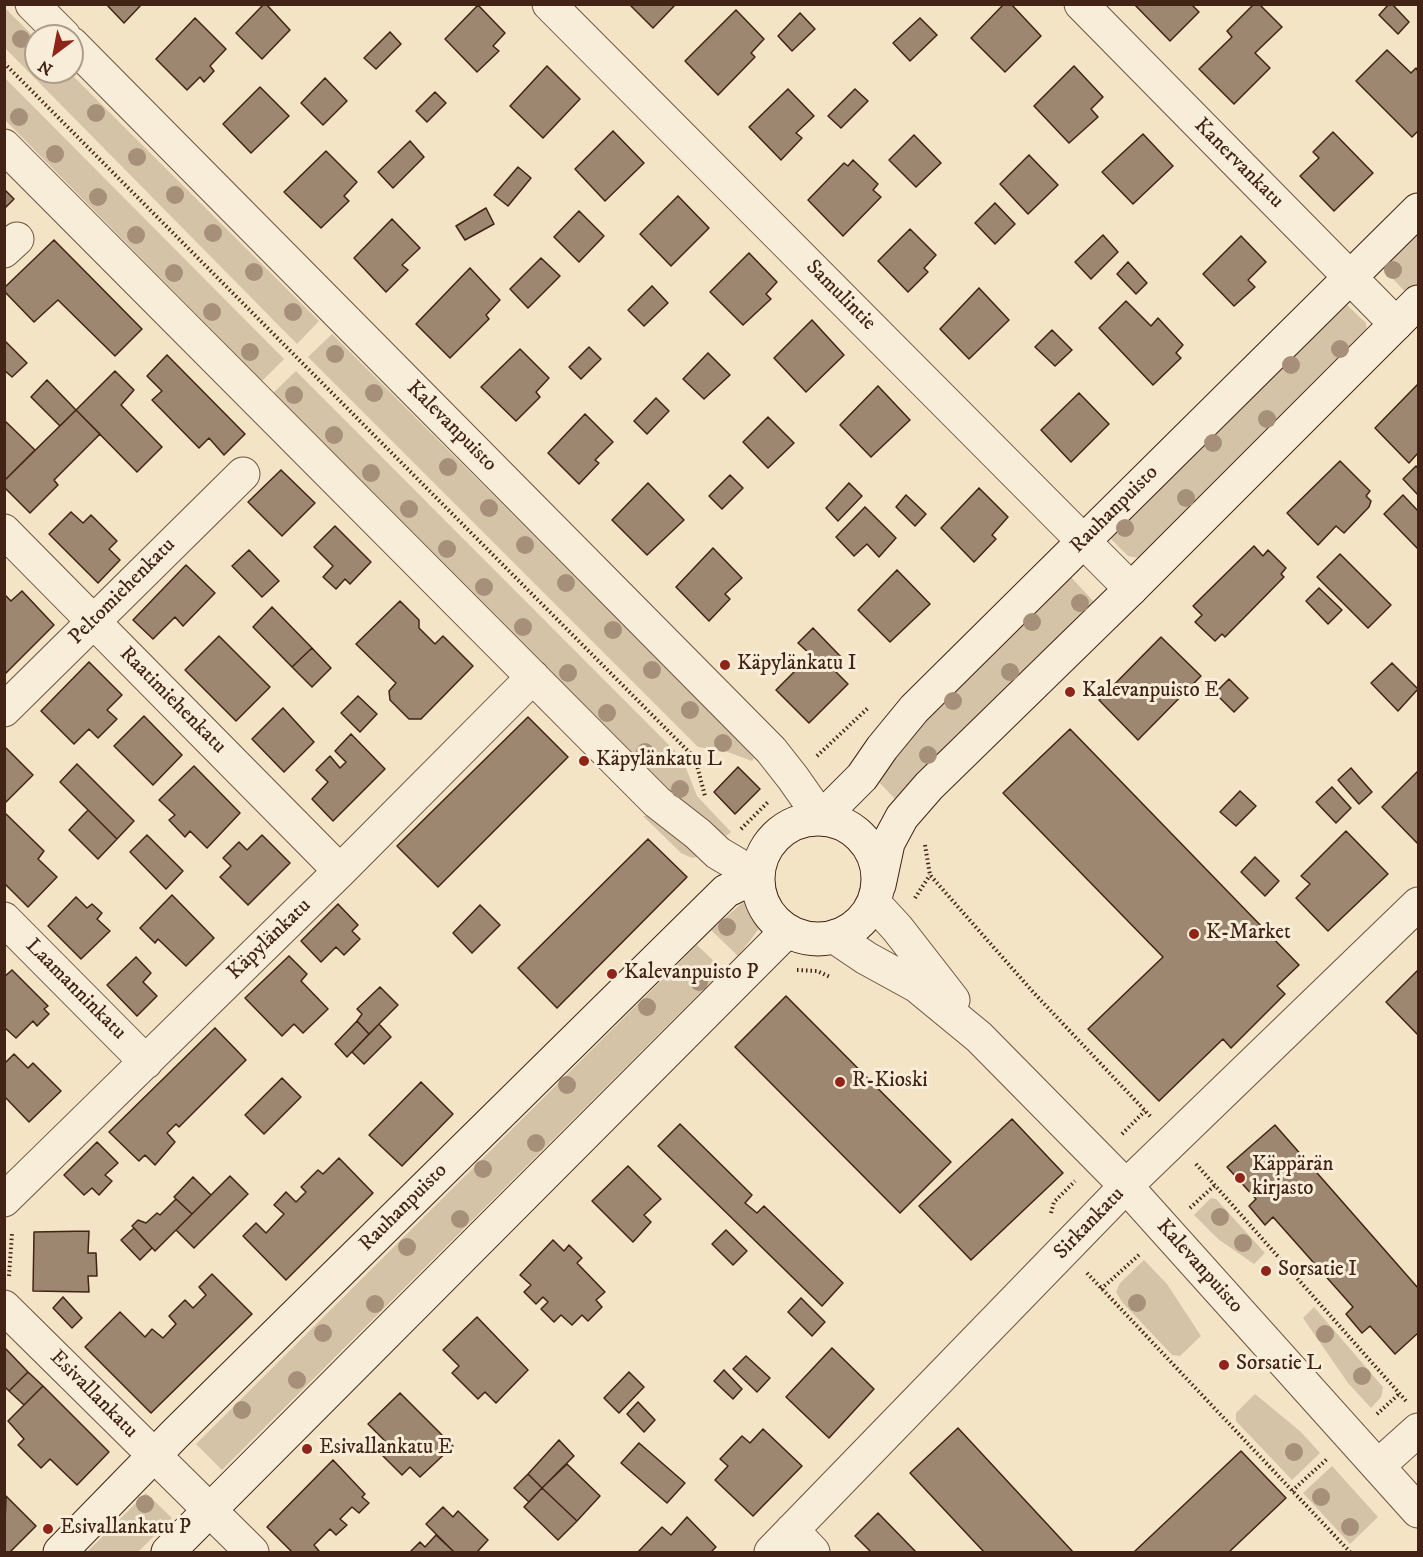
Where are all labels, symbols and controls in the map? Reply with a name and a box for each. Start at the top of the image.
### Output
north arrow [24,24,84,84]
text: N [35,56,56,80]
street label: Kanervankatu [1188,114,1288,214]
street label: Samulintie [800,256,880,336]
street label: Kalevanpuisto [400,376,502,478]
street label: Rauhanpuisto [1066,461,1164,559]
street label: Peltomiehenkatu [64,533,182,651]
street label: Raatimiehenkatu [113,642,231,760]
place label: Käpylänkatu I [737,652,856,678]
marker: Käpylänkatu I [718,658,732,672]
place label: Kalevanpuisto E [1082,679,1219,705]
marker: Kalevanpuisto E [1063,685,1077,699]
place label: Käpylänkatu L [596,748,722,774]
marker: Käpylänkatu L [577,754,591,768]
street label: Käpylänkatu [223,894,317,986]
place label: K-Market [1206,921,1291,947]
marker: K-Market [1187,927,1201,941]
street label: Laamanninkatu [19,934,131,1046]
place label: Kalevanpuisto P [624,961,758,987]
marker: Kalevanpuisto P [605,967,619,981]
place label: R-Kioski [852,1069,928,1095]
marker: R-Kioski [833,1075,847,1089]
place label: Käppärän kirjasto [1252,1153,1333,1203]
street label: Rauhanpuisto [355,1159,453,1257]
marker: Käppärän kirjasto [1233,1171,1247,1185]
street label: Sirkankatu [1049,1183,1131,1265]
street label: Kalevanpuisto [1150,1215,1248,1319]
place label: Sorsatie I [1278,1258,1357,1284]
marker: Sorsatie I [1259,1264,1273,1278]
street label: Esivallankatu [44,1346,142,1444]
place label: Sorsatie L [1236,1352,1321,1378]
marker: Sorsatie L [1217,1358,1231,1372]
place label: Esivallankatu E [319,1436,453,1462]
marker: Esivallankatu E [300,1442,314,1456]
place label: Esivallankatu P [60,1516,191,1542]
marker: Esivallankatu P [41,1522,55,1536]

